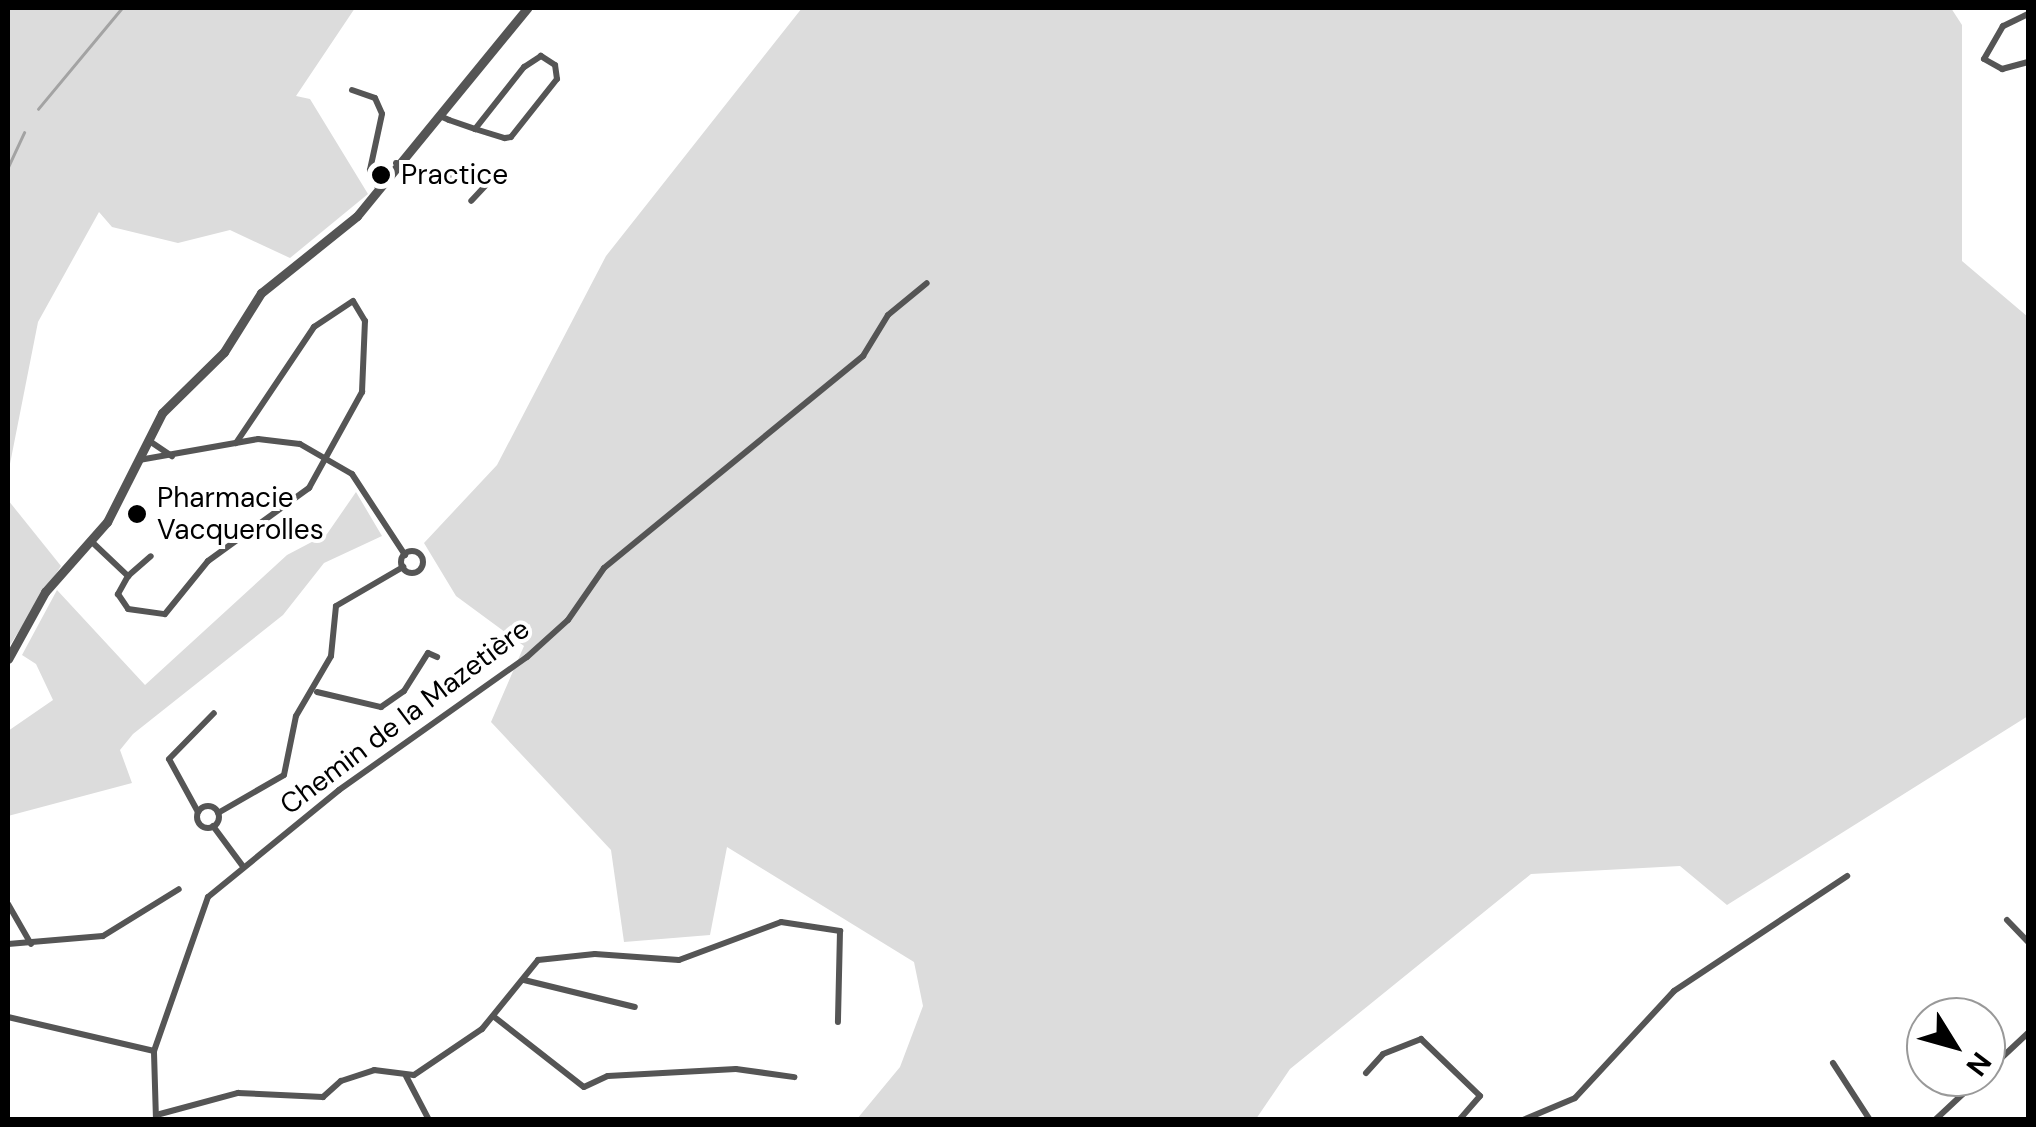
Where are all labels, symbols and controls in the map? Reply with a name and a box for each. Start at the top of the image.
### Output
place label: Practice [401,158,508,192]
marker: Practice [370,164,392,186]
place label: Pharmacie Vacquerolles [157,481,324,547]
marker: Pharmacie Vacquerolles [126,503,148,525]
street label: Chemin de la Mazetière [274,612,536,822]
north arrow [1906,997,2006,1097]
text: N [1958,1045,2000,1083]

